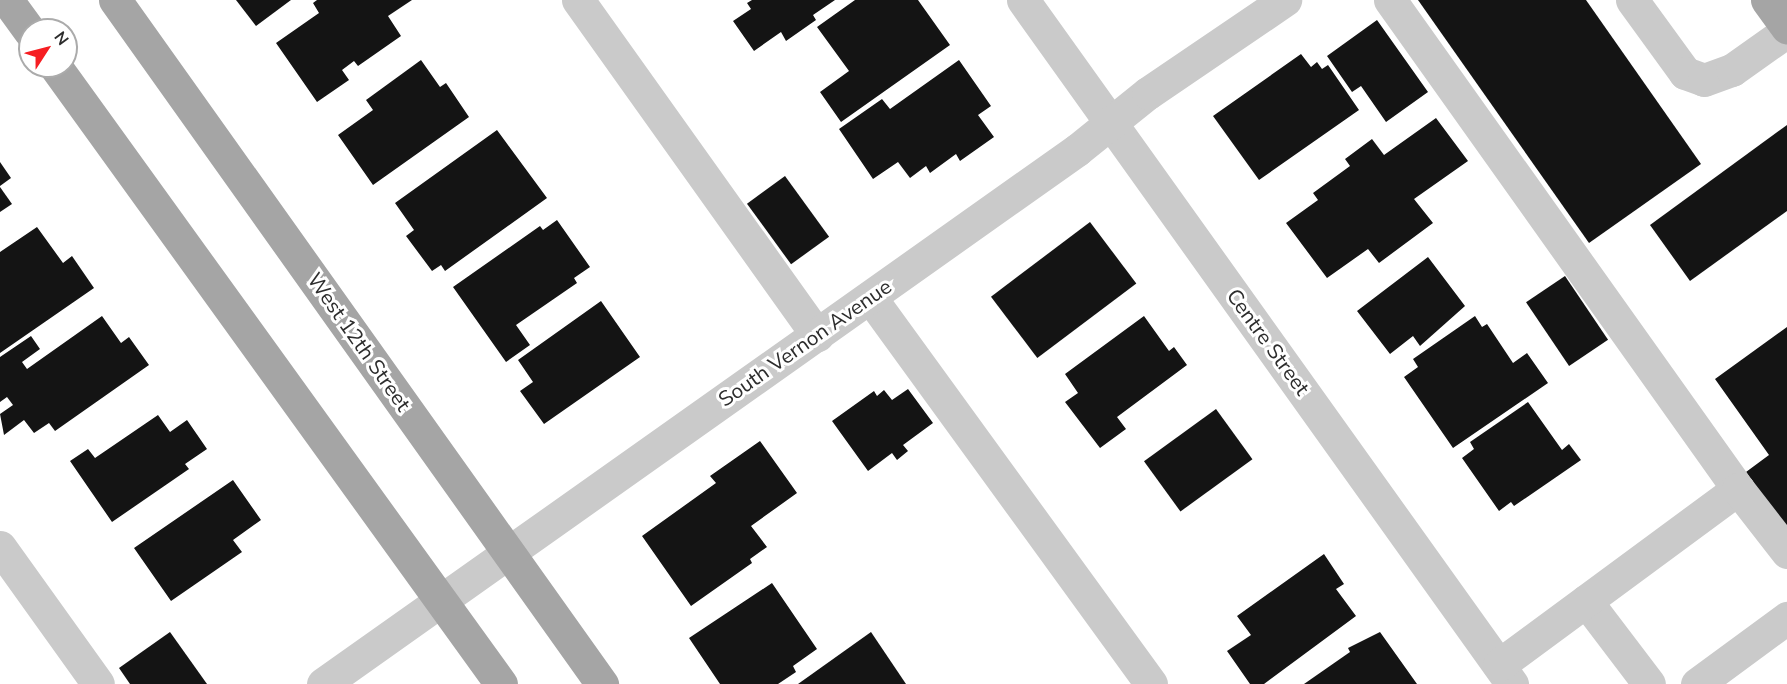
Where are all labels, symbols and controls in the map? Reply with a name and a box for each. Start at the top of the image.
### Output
north arrow [18,18,78,78]
text: N [49,27,73,50]
street label: West 12th Street [302,268,416,416]
street label: South Vernon Avenue [714,274,896,412]
street label: Centre Street [1221,284,1315,400]

